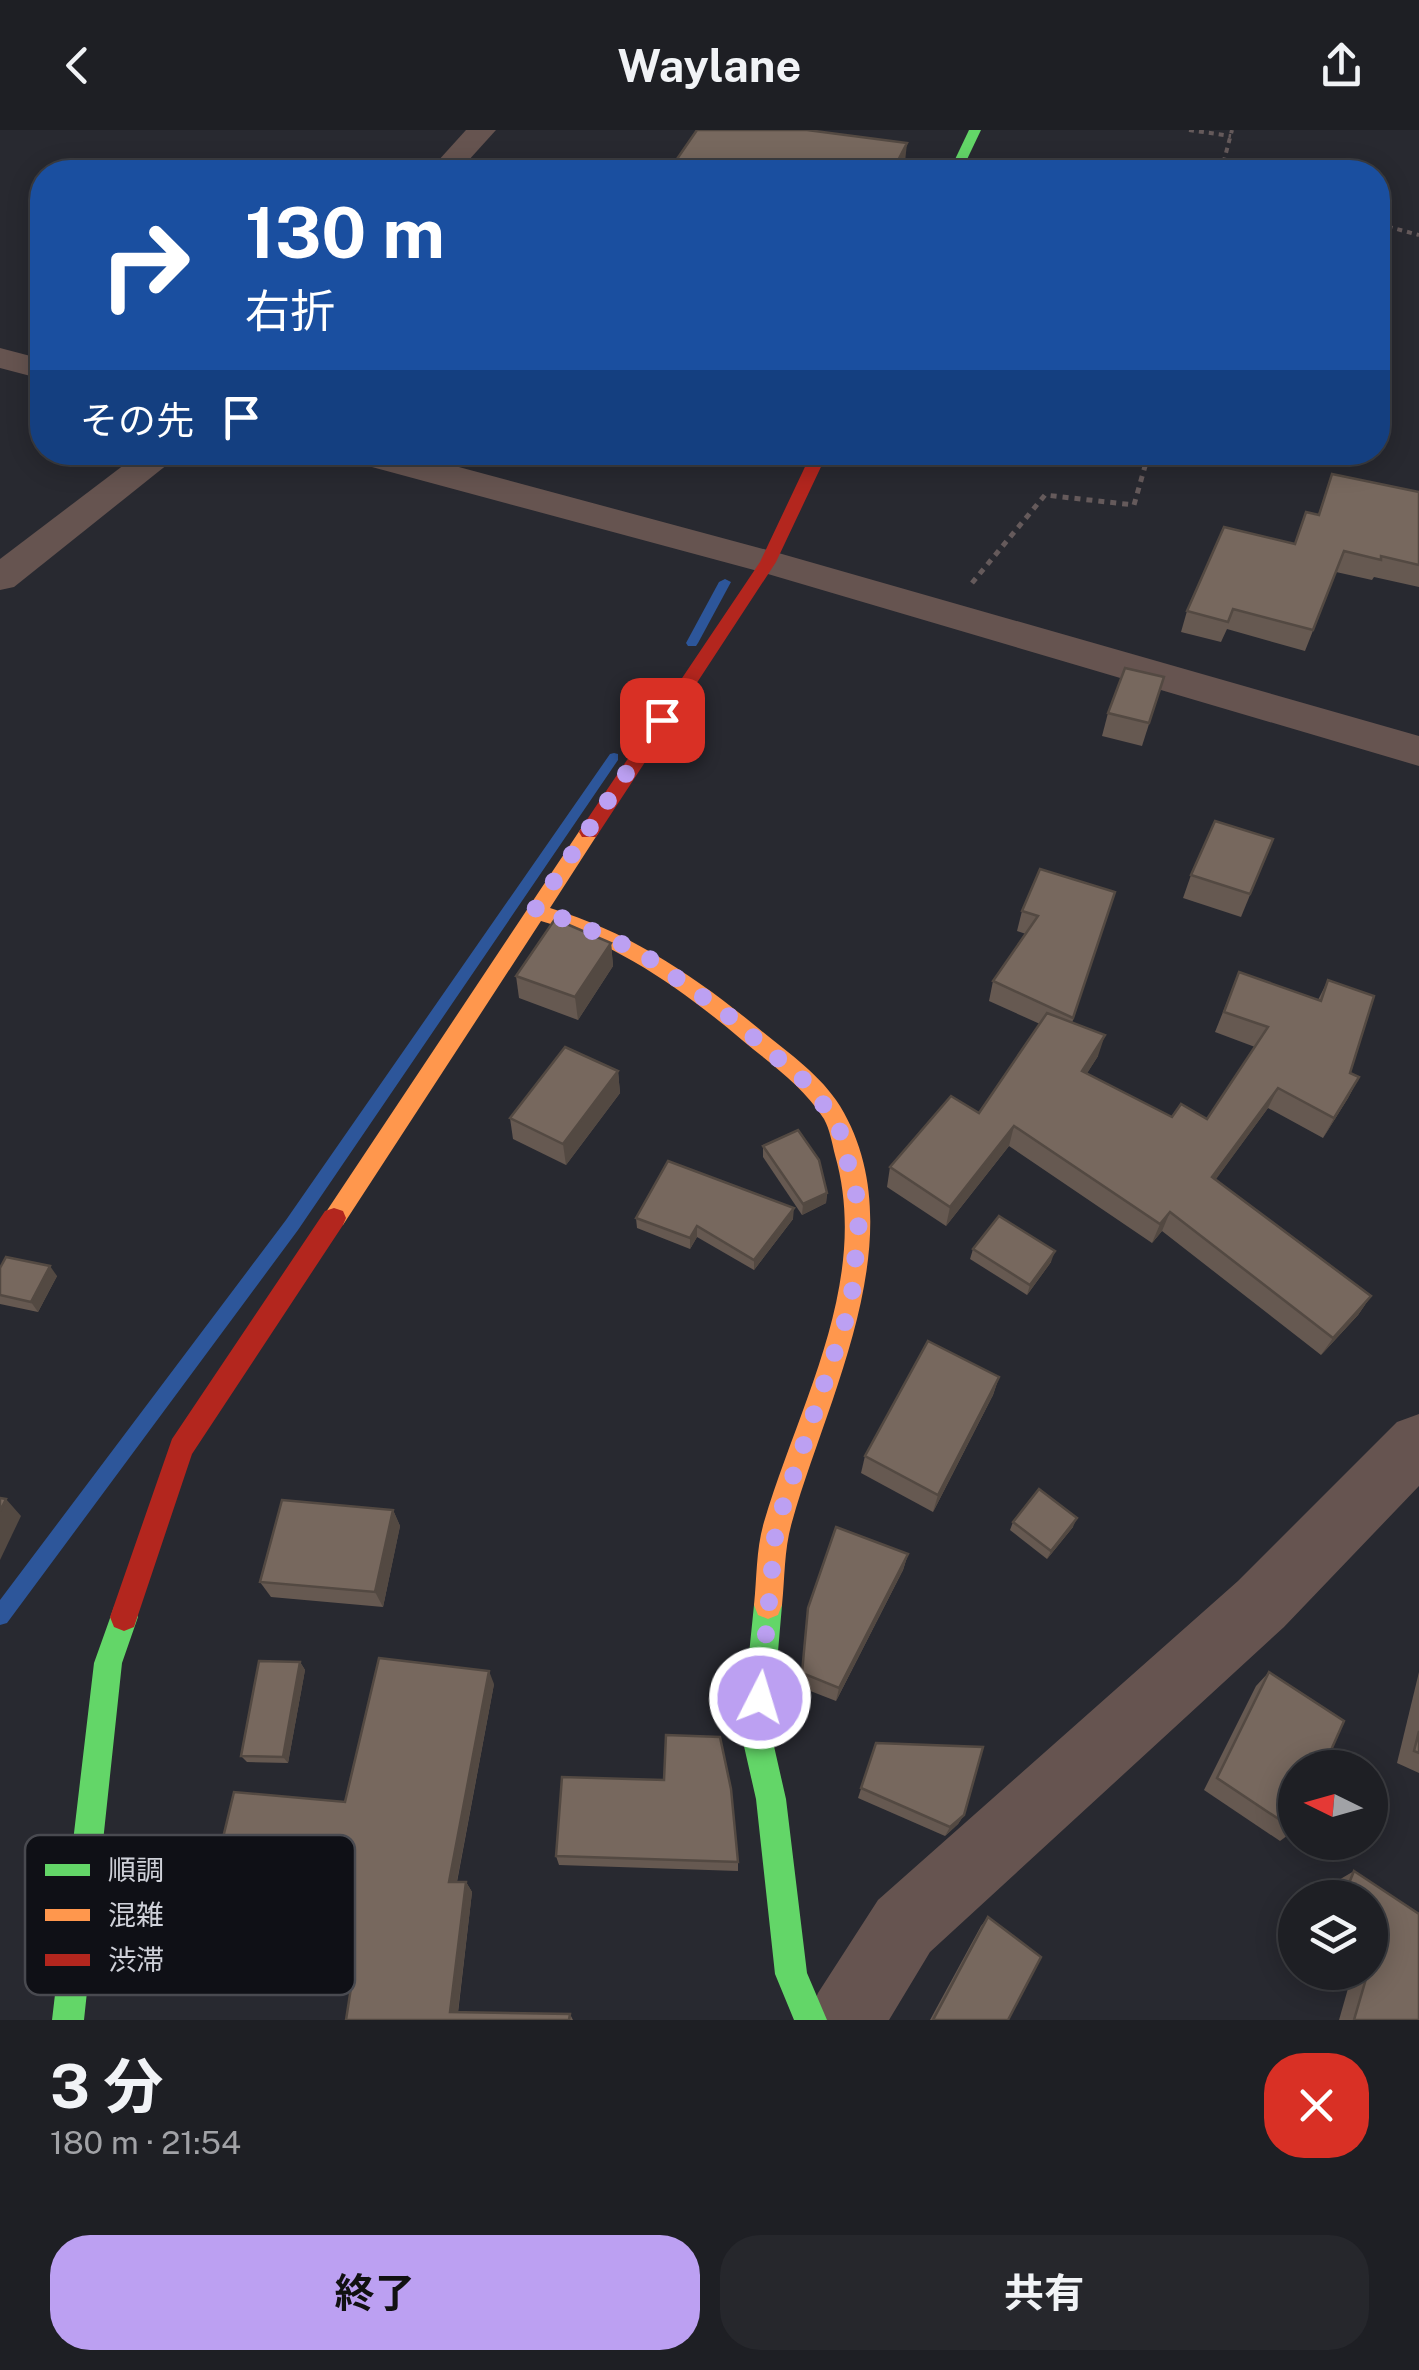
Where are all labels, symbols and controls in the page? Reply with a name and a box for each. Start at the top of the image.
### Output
icon: back [50,38,105,93]
icon: share [1314,38,1369,93]
text: Waylane [618,39,801,92]
text: 130 m [245,191,445,274]
icon: right [80,200,210,330]
text: 右折 [245,284,335,337]
icon: arrive [214,390,269,445]
text: その先 [80,398,194,443]
pin [620,678,705,763]
icon: arrive [635,693,690,748]
position arrow [708,1646,812,1750]
north arrow [1278,1750,1388,1860]
map controls [1278,1750,1388,1990]
legend [25,1835,355,1995]
text: 順調 [108,1853,164,1886]
button: layers [1278,1880,1388,1990]
text: 混雑 [108,1898,164,1931]
text: 渋滞 [108,1943,164,1976]
text: 3 分 [50,2051,163,2122]
button: close [1264,2053,1369,2158]
text: 180 m · 21:54 [50,2124,241,2161]
button: 終了 [50,2235,700,2350]
button: 共有 [720,2235,1369,2350]

